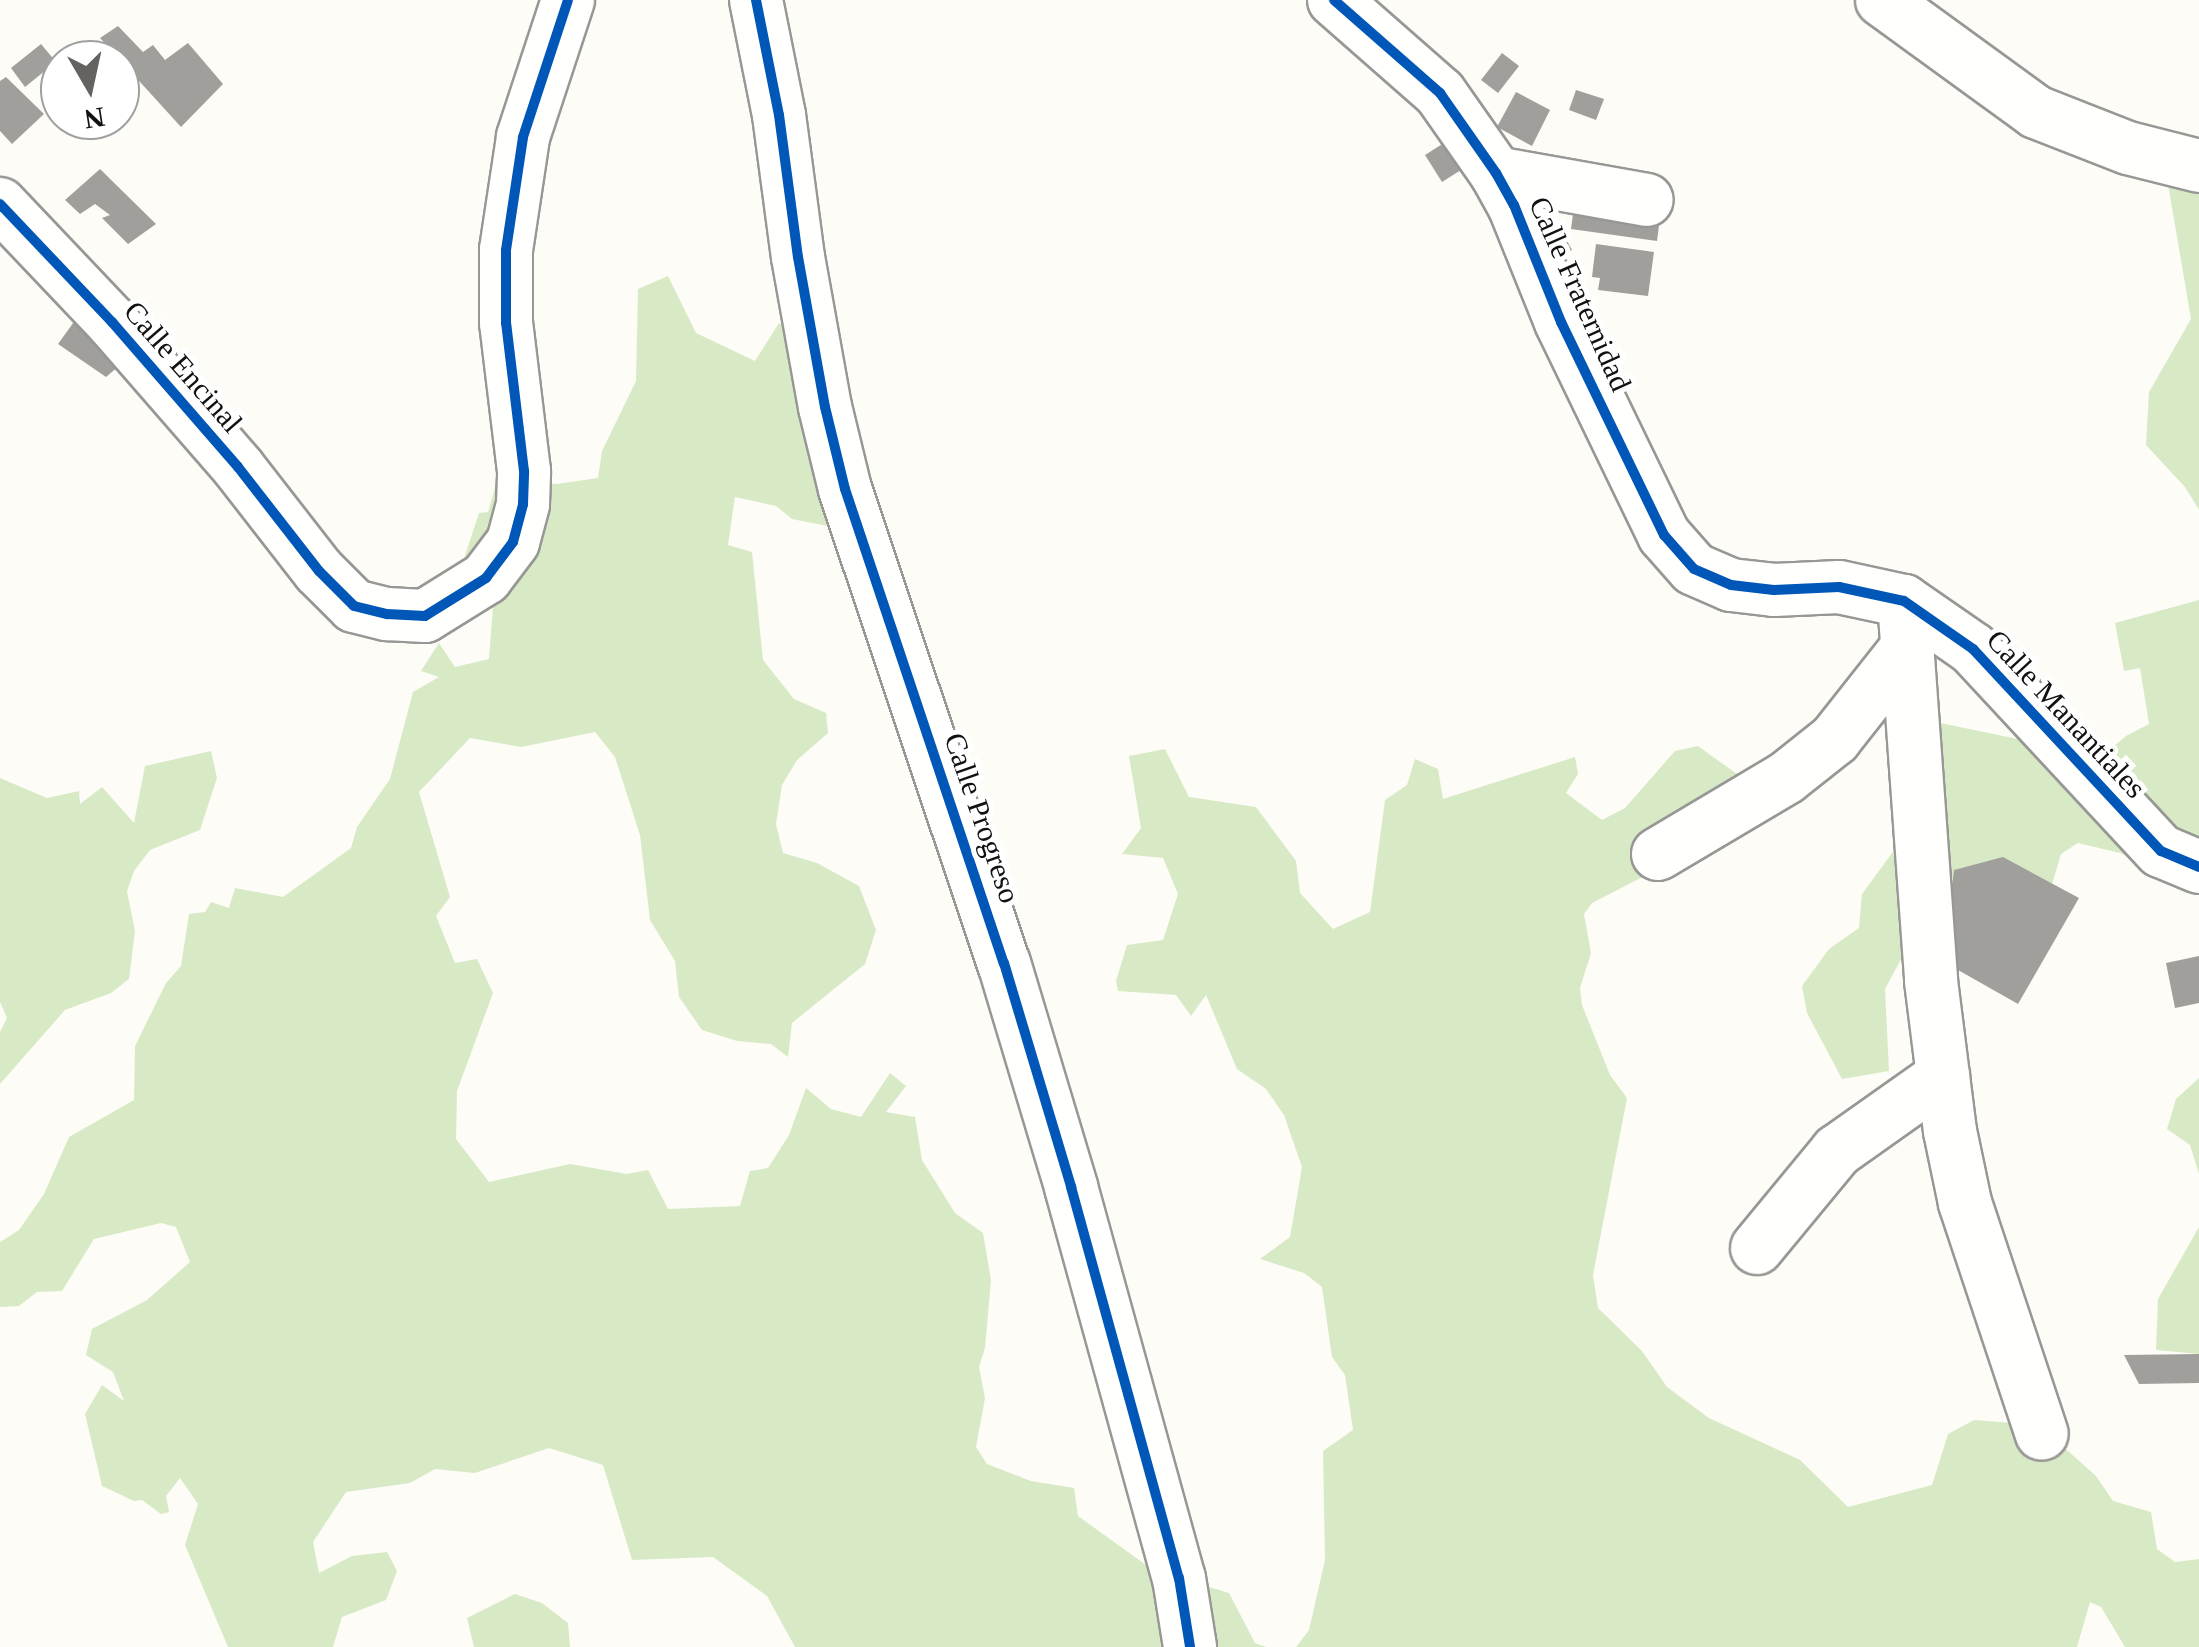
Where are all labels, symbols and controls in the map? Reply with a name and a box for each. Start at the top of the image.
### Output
north arrow [40,40,140,140]
text: N [82,101,107,135]
street label: Calle Fraternidad [1521,191,1639,397]
street label: Calle Encinal [116,294,250,440]
street label: Calle Manantiales [1979,622,2153,806]
street label: Calle Progreso [936,728,1028,908]

